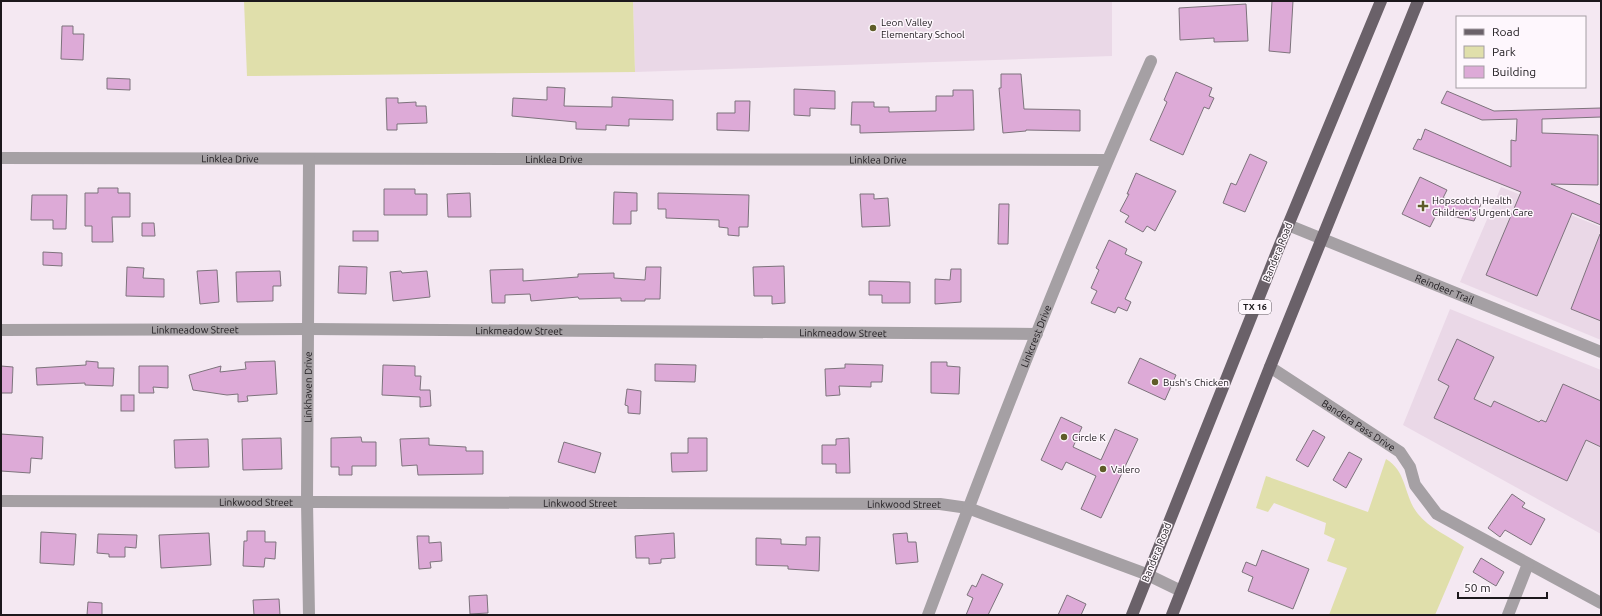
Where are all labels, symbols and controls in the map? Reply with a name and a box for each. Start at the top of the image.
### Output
legend [1456,16,1586,88]
place label: Leon Valley Elementary School [881,17,965,40]
marker: Leon Valley Elementary School [868,23,878,33]
text: Road [1492,25,1520,38]
text: Park [1492,45,1516,58]
text: Building [1492,65,1536,78]
street label: Linklea Drive [201,153,259,164]
street label: Linklea Drive [525,154,583,165]
street label: Linklea Drive [849,155,907,166]
place label: Hopscotch Health Children's Urgent Care [1432,195,1533,218]
marker: Hopscotch Health Children's Urgent Care [1417,200,1429,212]
street label: Bandera Road [1261,221,1294,283]
street label: Reindeer Trail [1414,272,1476,306]
road number: TX 16 [1239,300,1271,314]
street label: Linkcrest Drive [1019,303,1053,369]
street label: Linkmeadow Street [151,324,239,336]
street label: Linkmeadow Street [475,325,563,337]
street label: Linkmeadow Street [799,327,887,339]
street label: Linkhaven Drive [302,351,314,423]
marker: Bush's Chicken [1150,377,1160,387]
place label: Bush's Chicken [1163,377,1229,388]
street label: Bandera Pass Drive [1320,397,1397,453]
marker: Circle K [1059,432,1069,442]
place label: Circle K [1072,432,1106,443]
marker: Valero [1098,464,1108,474]
place label: Valero [1111,464,1140,475]
street label: Linkwood Street [219,497,293,508]
street label: Linkwood Street [543,498,617,509]
street label: Linkwood Street [867,499,941,510]
street label: Bandera Road [1140,521,1173,583]
scale bar [1458,574,1547,600]
text: 50 m [1464,581,1491,594]

